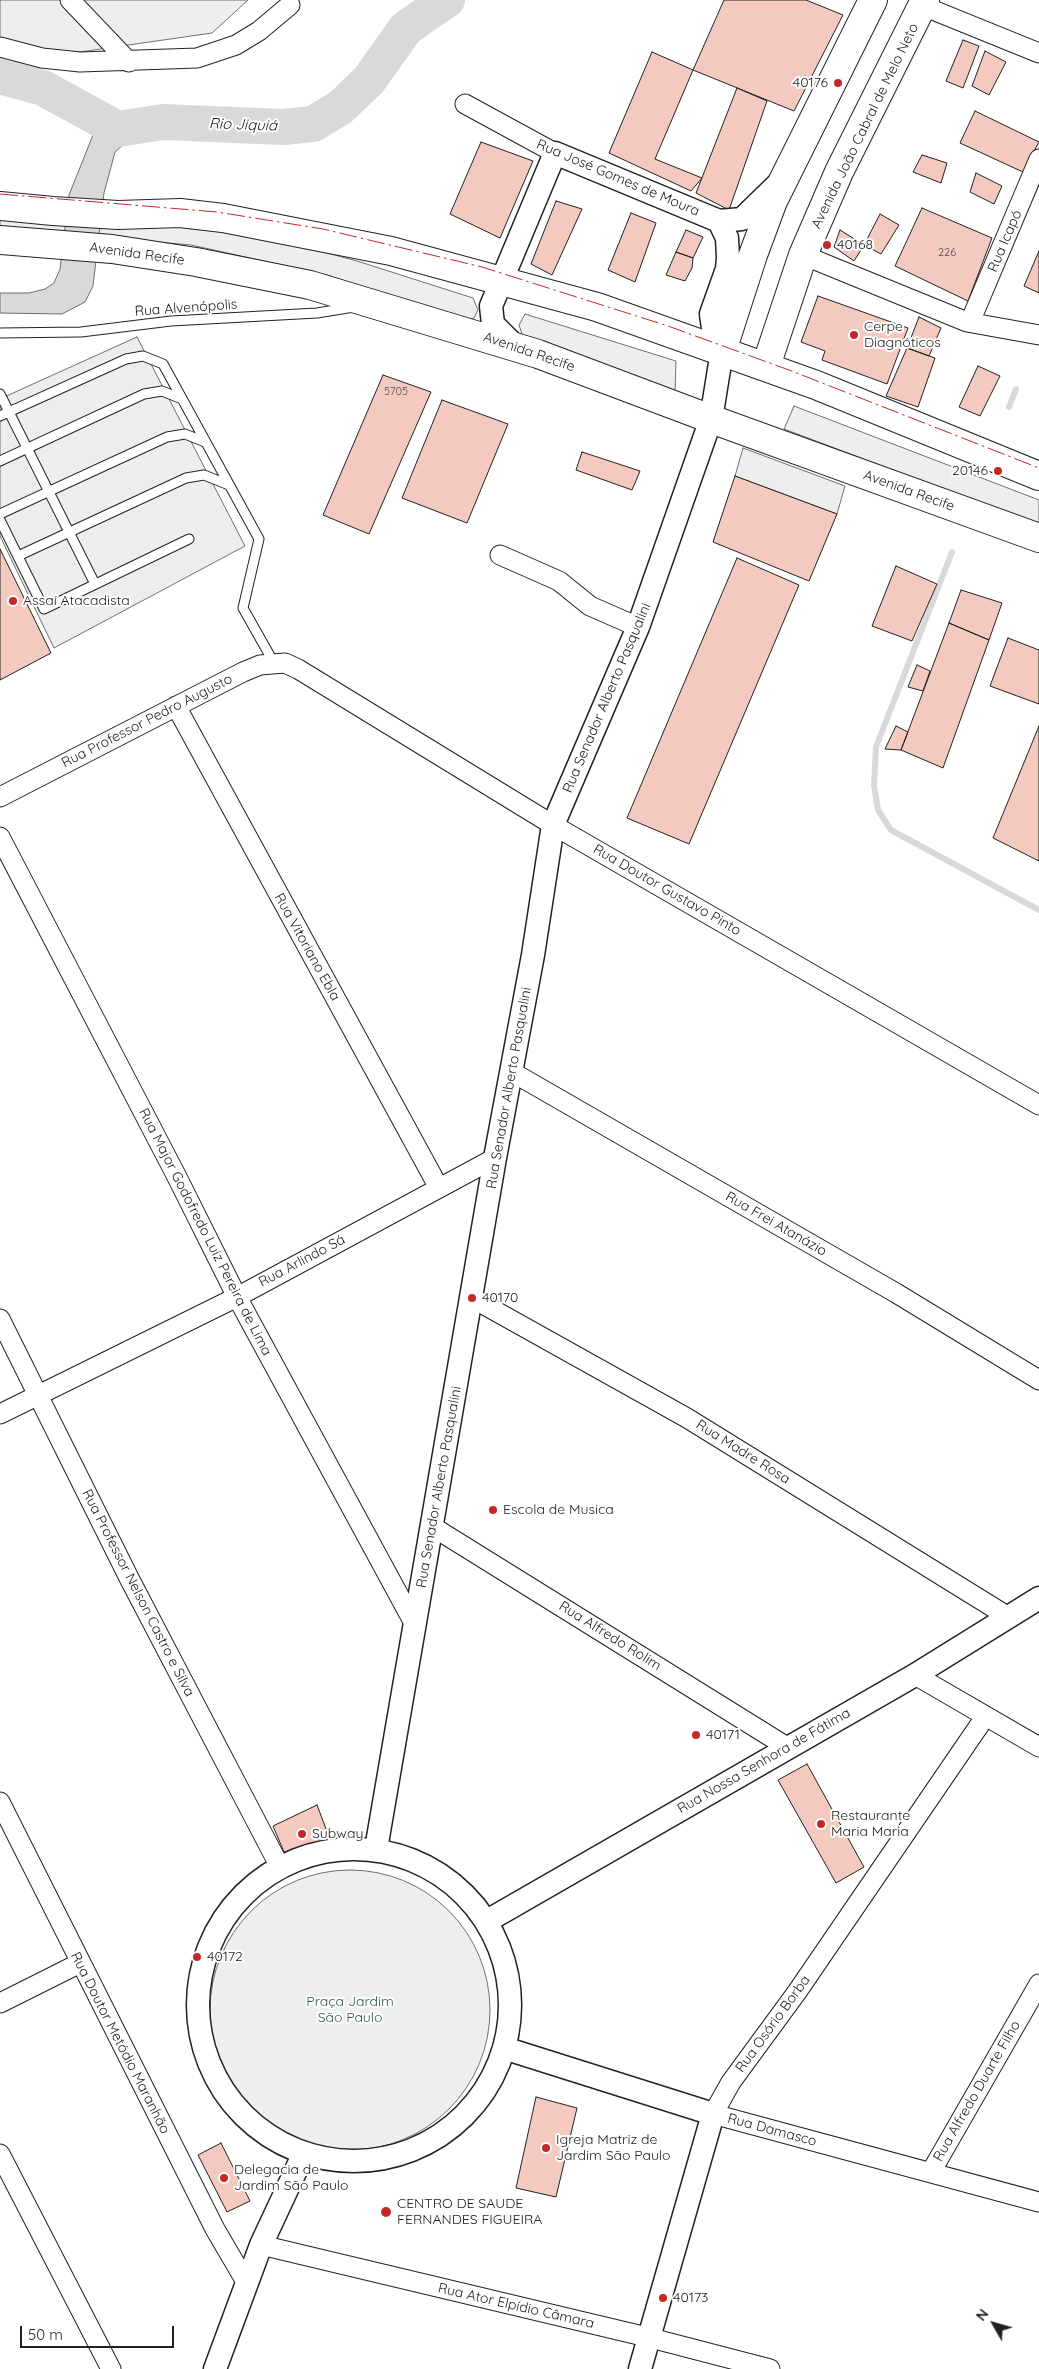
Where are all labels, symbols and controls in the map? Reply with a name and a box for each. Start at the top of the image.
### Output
street label: Avenida João Cabral de Melo Neto [808,21,922,231]
place label: 40176 [793,75,828,91]
marker: 40176 [832,77,844,89]
water label: Rio Jiquiá [209,115,277,135]
street label: Rua José Gomes de Moura [534,136,702,220]
street label: Rua Icapó [984,207,1026,275]
place label: 40168 [837,237,873,253]
street label: Avenida Recife [88,239,186,269]
marker: 40168 [821,239,833,251]
house number: 226 [938,246,956,260]
street label: Rua Alvenópolis [134,296,238,320]
place label: Cerpe Diagnóticos [864,319,941,352]
street label: Avenida Recife [481,328,577,376]
marker: Cerpe Diagnóticos [848,329,860,341]
house number: 5705 [384,385,408,399]
place label: 20146 [952,463,988,479]
marker: 20146 [992,465,1004,477]
street label: Avenida Recife [861,467,957,515]
place label: Assaí Atacadista [23,593,130,609]
marker: Assaí Atacadista [7,595,19,607]
street label: Rua Senador Alberto Pasqualini [559,601,655,795]
street label: Rua Professor Pedro Augusto [59,670,235,772]
street label: Rua Doutor Gustavo Pinto [590,841,744,939]
street label: Rua Vitoriano Ebla [270,890,344,1004]
street label: Rua Senador Alberto Pasqualini [483,986,535,1190]
street label: Rua Major Godofredo Luiz Pereira de Lima [135,1105,275,1359]
street label: Rua Frei Atanázio [722,1188,830,1260]
street label: Rua Arlindo Sá [256,1231,348,1291]
place label: 40170 [482,1290,518,1306]
marker: 40170 [466,1292,478,1304]
street label: Rua Senador Alberto Pasqualini [413,1385,465,1589]
street label: Rua Madre Rosa [693,1416,793,1488]
street label: Rua Professor Nelson Castro e Silva [78,1486,198,1700]
place label: Escola de Musica [503,1502,614,1518]
marker: Escola de Musica [487,1504,499,1516]
street label: Rua Alfredo Rolim [556,1598,664,1674]
street label: Rua Nossa Senhora de Fátima [675,1705,853,1817]
place label: 40171 [706,1727,740,1743]
marker: 40171 [690,1729,702,1741]
place label: Restaurante Maria Maria [831,1808,910,1840]
marker: Restaurante Maria Maria [815,1818,827,1830]
place label: Subway [312,1826,363,1842]
marker: Subway [296,1828,308,1840]
street label: Rua Doutor Metódio Maranhão [67,1949,173,2137]
place label: 40172 [207,1949,243,1965]
marker: 40172 [191,1951,203,1963]
street label: Rua Osório Borba [732,1972,814,2076]
park label: Praça Jardim São Paulo [306,1994,394,2026]
street label: Rua Alfredo Duarte Filho [930,2018,1024,2164]
street label: Rua Damasco [726,2110,818,2150]
place label: Igreja Matriz de Jardim São Paulo [556,2132,670,2164]
marker: Igreja Matriz de Jardim São Paulo [540,2142,552,2154]
place label: Delegacia de Jardim São Paulo [234,2162,348,2194]
marker: Delegacia de Jardim São Paulo [218,2172,230,2184]
place label: CENTRO DE SAUDE FERNANDES FIGUEIRA [397,2196,542,2228]
marker: CENTRO DE SAUDE FERNANDES FIGUEIRA [379,2205,393,2219]
street label: Rua Ator Elpídio Câmara [436,2280,596,2332]
place label: 40173 [673,2290,708,2306]
marker: 40173 [657,2292,669,2304]
north arrow [969,2299,1019,2349]
text: N [972,2305,992,2324]
scale bar [22,2316,176,2348]
text: 50 m [28,2325,63,2344]

